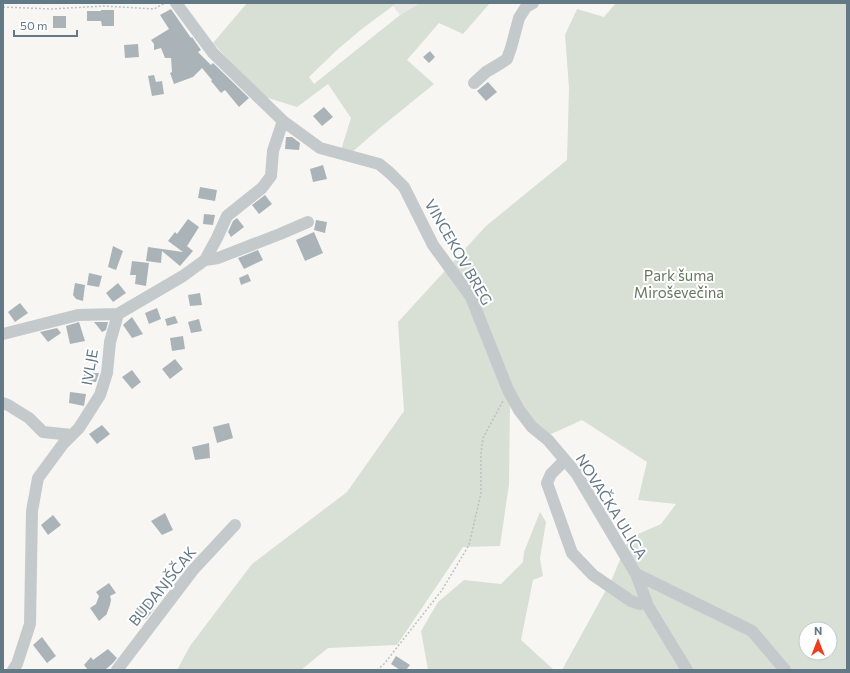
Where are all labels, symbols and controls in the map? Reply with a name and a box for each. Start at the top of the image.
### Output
scale bar [14,12,77,38]
text: 50 m [20,18,48,32]
street label: VINCEKOV BREG [421,196,497,308]
park label: Park šuma Miroševečina [634,266,724,301]
street label: IVLJE [77,347,101,386]
street label: NOVAČKA ULICA [572,450,652,562]
street label: BUDANJŠČAK [124,542,199,629]
north arrow [798,621,838,661]
text: N [814,624,822,637]

